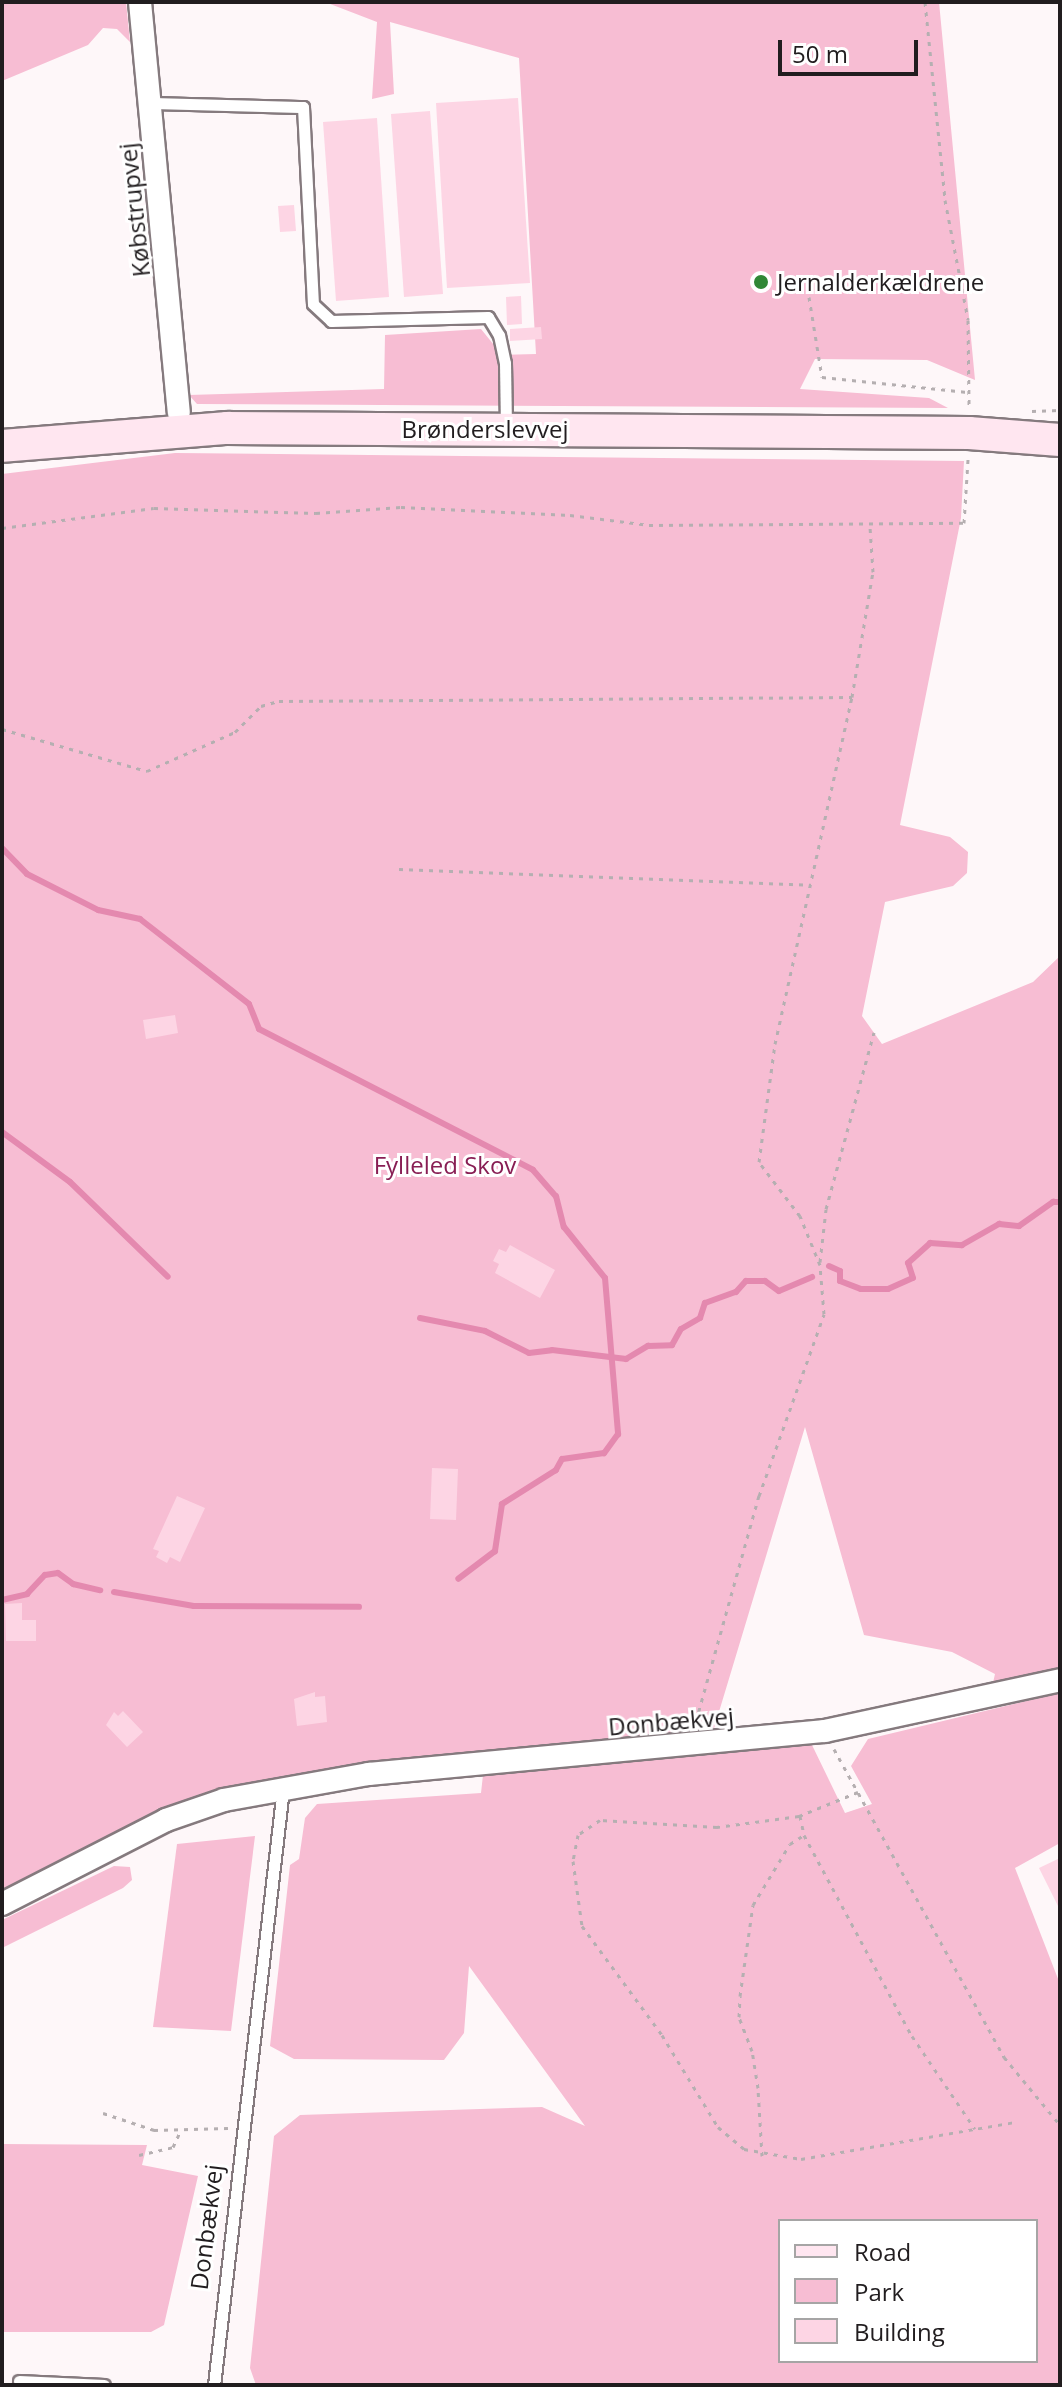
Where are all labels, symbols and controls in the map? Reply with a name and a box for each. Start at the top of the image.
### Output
scale bar [782,24,922,74]
text: 50 m [792,37,848,70]
street label: Købstrupvej [113,142,155,278]
place label: Jernalderkældrene [777,268,984,296]
marker: Jernalderkældrene [752,273,770,291]
street label: Brønderslevvej [402,415,568,443]
park label: Fylleled Skov [374,1151,516,1179]
street label: Donbækvej [607,1701,735,1741]
street label: Donbækvej [184,2163,228,2291]
legend [778,2219,1038,2363]
text: Road [854,2235,911,2268]
text: Park [854,2275,904,2308]
text: Building [854,2315,945,2348]

